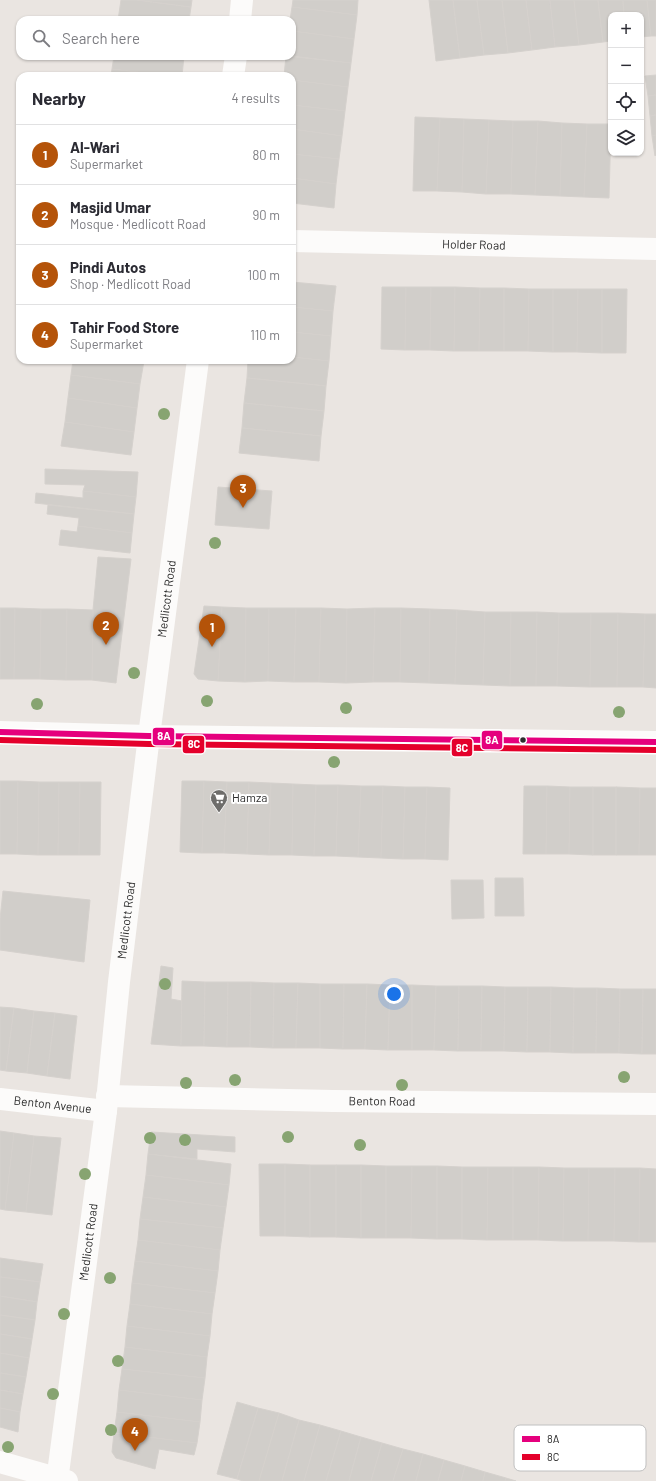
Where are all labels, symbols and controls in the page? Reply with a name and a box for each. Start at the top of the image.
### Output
map controls [608,12,644,156]
button: + [608,12,644,48]
search box [16,16,296,60]
icon: search [30,27,52,49]
text: Search here [62,29,140,47]
button: − [608,48,644,84]
button: locate [608,84,644,120]
text: Nearby [32,88,86,108]
text: 4 results [232,90,280,106]
button: layers [608,120,644,156]
text: Al-Wari [70,138,120,156]
text: 1 [43,147,47,163]
text: 80 m [253,147,280,163]
text: Supermarket [70,156,143,172]
text: Masjid Umar [70,198,151,216]
text: 2 [41,207,49,223]
text: 90 m [253,207,280,223]
text: Mosque · Medlicott Road [70,216,206,232]
street label: Holder Road [442,236,506,252]
text: Pindi Autos [70,258,146,276]
text: 3 [41,267,49,283]
text: 100 m [247,267,280,283]
text: Shop · Medlicott Road [70,276,191,292]
text: Tahir Food Store [70,318,179,336]
text: 4 [41,327,49,343]
text: 110 m [250,327,280,343]
text: Supermarket [70,336,143,352]
pin: 3 [230,475,256,508]
street label: Medlicott Road [154,559,178,638]
pin: 2 [93,612,119,645]
pin: 1 [199,614,225,647]
line badge: 8A [152,727,175,746]
text: 8A [157,729,171,742]
line badge: 8A [481,730,503,750]
text: 8A [485,733,499,746]
line badge: 8C [182,735,205,754]
unlabelled marker [518,735,528,745]
text: 8C [188,737,201,750]
line badge: 8C [451,738,473,757]
text: 8C [456,741,469,754]
supermarket icon: Hamza [209,788,229,813]
place label: Hamza [232,790,267,804]
street label: Medlicott Road [114,881,137,960]
your location [384,984,404,1004]
street label: Benton Avenue [13,1093,92,1115]
street label: Benton Road [349,1093,415,1108]
street label: Medlicott Road [76,1202,100,1281]
pin: 4 [122,1418,148,1451]
legend [514,1425,646,1471]
text: 8A [547,1432,560,1445]
text: 8C [547,1450,559,1463]

